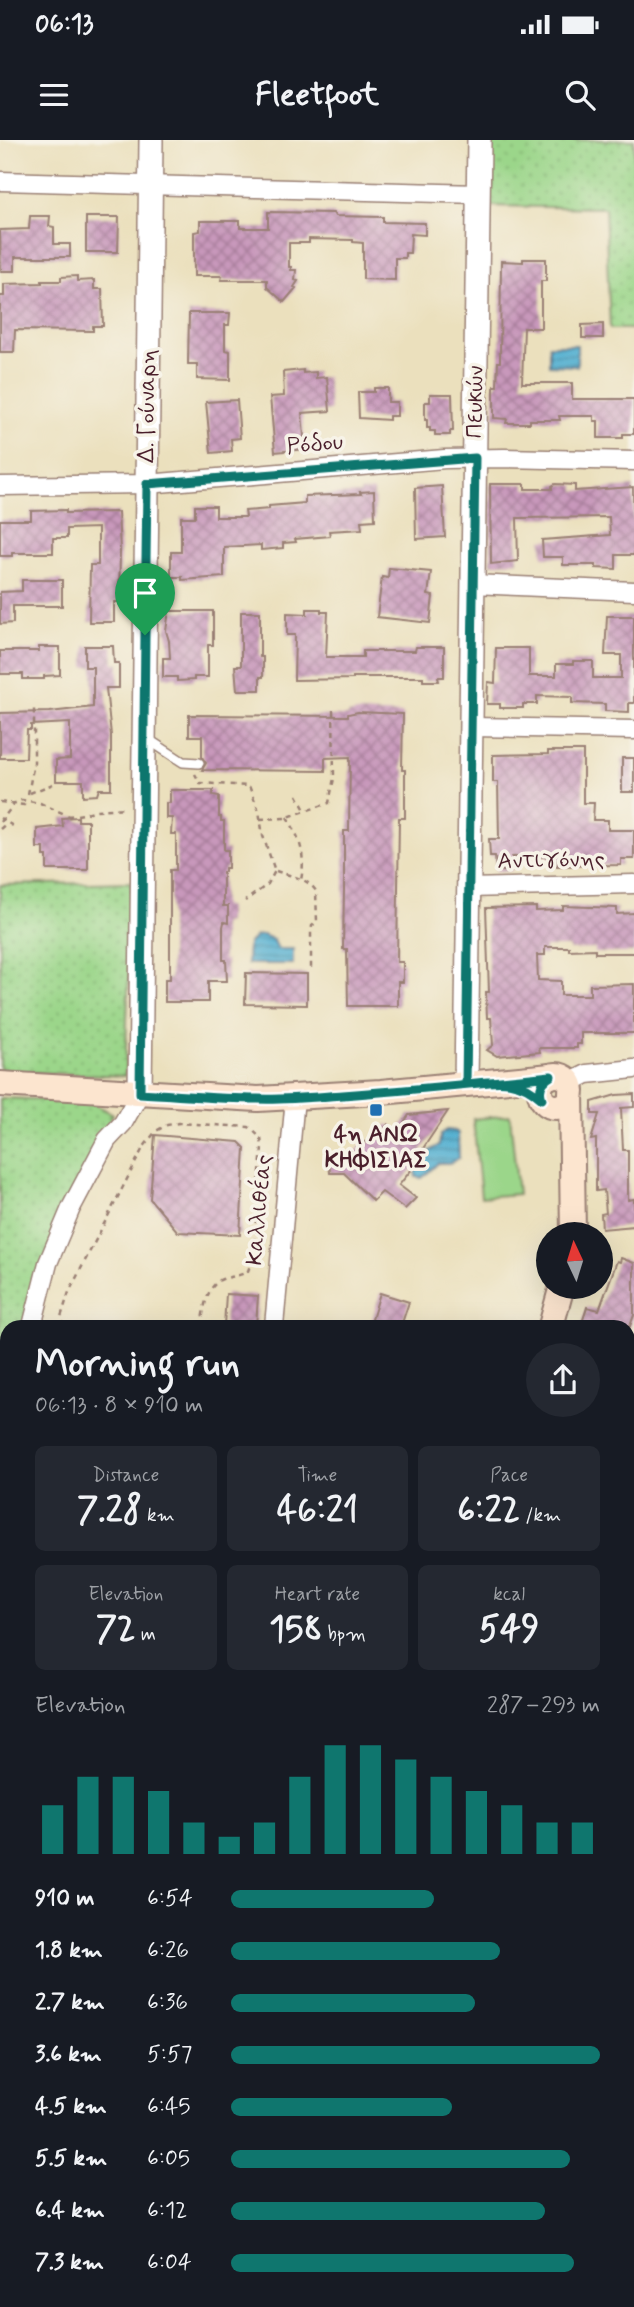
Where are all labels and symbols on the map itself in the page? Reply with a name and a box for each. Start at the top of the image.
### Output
street label: Δ. Γούναρη [132,349,164,463]
street label: Πευκών [460,365,492,439]
street label: Ρόδου [286,428,344,462]
pin [115,563,175,635]
street label: Αντιγόνης [497,845,605,877]
marker: 4η ΑΝΩ ΚΗΦΙΣΙΑΣ [368,1102,384,1118]
place label: 4η ΑΝΩ ΚΗΦΙΣΙΑΣ [325,1120,427,1176]
street label: Καλλιθέας [238,1153,280,1267]
north arrow [536,1222,612,1298]

